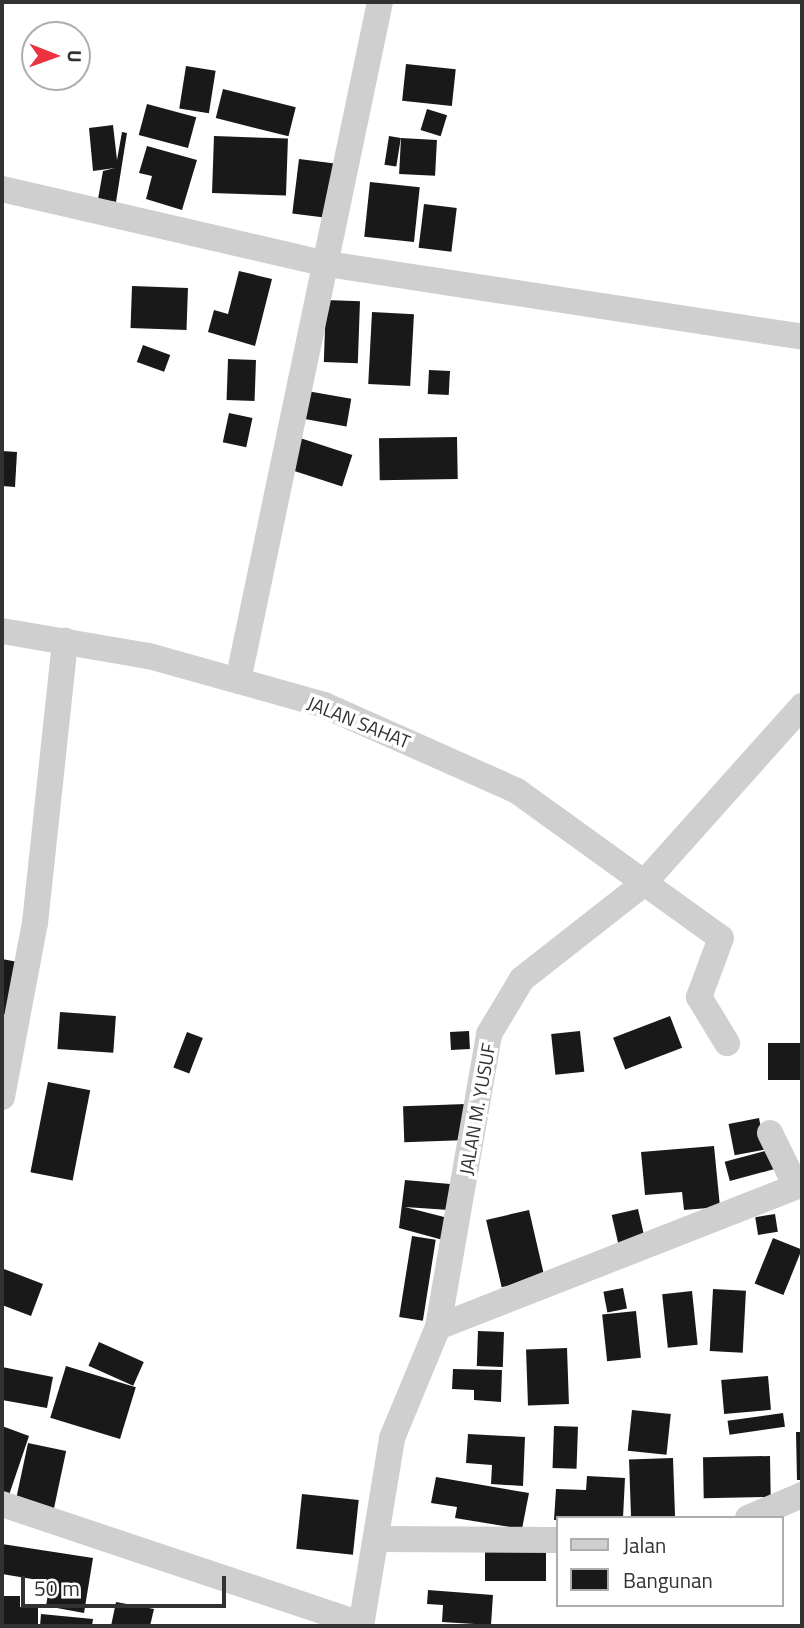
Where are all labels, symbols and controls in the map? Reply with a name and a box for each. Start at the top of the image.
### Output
north arrow [21,21,91,91]
text: U [61,50,90,63]
street label: JALAN SAHAT [304,691,414,753]
street label: JALAN M. YUSUF [454,1041,500,1177]
legend [556,1516,783,1607]
text: Jalan [623,1529,666,1561]
scale bar [24,1562,229,1606]
text: Bangunan [623,1564,713,1596]
text: 50 m [34,1572,80,1604]

